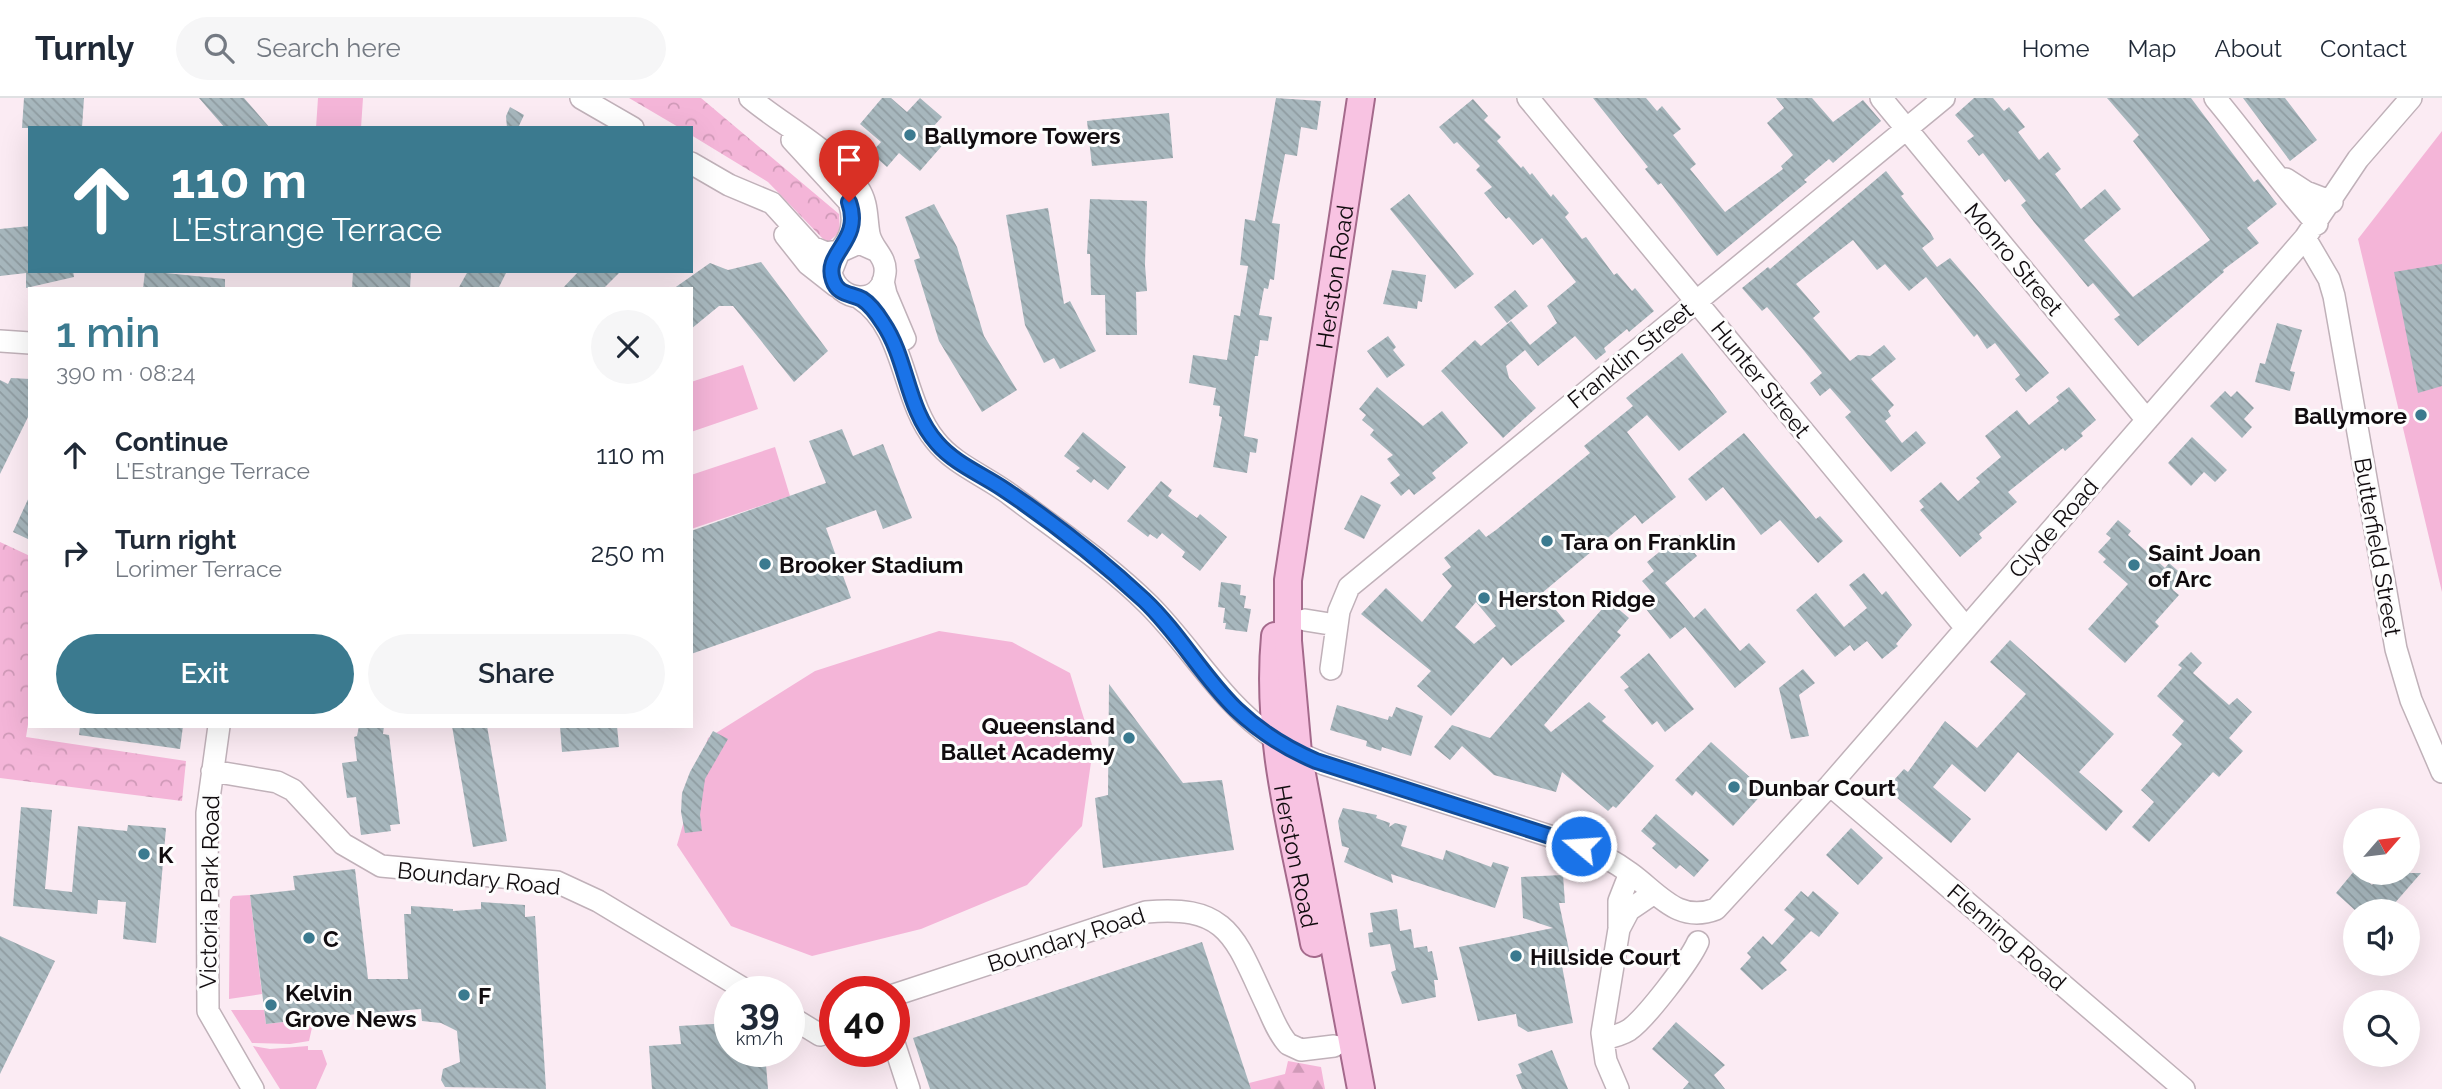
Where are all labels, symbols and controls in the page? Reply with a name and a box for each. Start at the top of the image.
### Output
search box [176,17,666,80]
text: Turnly [35,29,134,68]
icon: search [200,29,238,67]
text: Search here [256,33,401,63]
text: Home [2022,34,2090,63]
text: Map [2128,34,2176,63]
text: About [2214,34,2282,63]
text: Contact [2320,34,2407,63]
place label: Ballymore Towers [924,122,1121,149]
marker: Ballymore Towers [902,127,918,143]
pin [819,130,879,202]
icon: arrive [830,141,868,179]
text: 110 m [171,152,307,209]
icon: ahead [56,154,147,245]
street label: Monro Street [1959,197,2069,321]
street label: Herston Road [1310,203,1358,351]
text: L'Estrange Terrace [171,211,442,248]
street label: Franklin Street [1562,296,1698,414]
text: 1 min [56,308,160,357]
button: close [591,310,665,384]
street label: Hunter Street [1706,315,1816,443]
text: 390 m · 08:24 [56,359,196,386]
place label: Ballymore [2294,402,2407,429]
marker: Ballymore [2413,407,2429,423]
text: Continue [115,427,228,457]
icon: ahead [56,436,94,474]
text: 110 m [596,440,665,470]
street label: Butterfield Street [2349,456,2407,639]
text: L'Estrange Terrace [115,457,310,484]
street label: Clyde Road [2003,473,2103,583]
text: Turn right [115,525,236,555]
place label: Tara on Franklin [1561,528,1736,555]
marker: Tara on Franklin [1539,533,1555,549]
icon: right [56,534,94,572]
text: 250 m [591,538,665,568]
place label: Saint Joan of Arc [2148,539,2261,592]
place label: Brooker Stadium [779,551,963,578]
text: Lorimer Terrace [115,555,282,582]
marker: Brooker Stadium [757,556,773,572]
marker: Saint Joan of Arc [2126,557,2142,573]
place label: Herston Ridge [1498,585,1655,612]
marker: Herston Ridge [1476,590,1492,606]
button: Exit [56,634,354,714]
button: Share [368,634,665,714]
place label: Queensland Ballet Academy [941,712,1115,765]
marker: Queensland Ballet Academy [1121,730,1137,746]
place label: Dunbar Court [1748,774,1896,801]
marker: Dunbar Court [1726,779,1742,795]
street label: Herston Road [1269,783,1324,930]
street label: Victoria Park Road [194,795,224,989]
north arrow [2343,808,2420,886]
map controls [2343,808,2420,1067]
position arrow [1544,809,1618,883]
place label: K [158,841,174,868]
marker: K [136,846,152,862]
street label: Boundary Road [396,856,562,900]
street label: Fleming Road [1942,878,2072,996]
button: sound [2343,899,2420,976]
street label: Boundary Road [984,901,1148,977]
place label: C [323,925,339,952]
marker: C [301,930,317,946]
place label: Hillside Court [1530,943,1681,970]
marker: Hillside Court [1508,948,1524,964]
speed limit sign: 40 [819,976,910,1067]
place label: Kelvin Grove News [285,979,417,1032]
place label: F [478,982,491,1009]
marker: F [456,987,472,1003]
button: search [2343,990,2420,1067]
text: 39 [739,992,780,1033]
marker: Kelvin Grove News [263,997,279,1013]
text: km/h [736,1028,783,1049]

